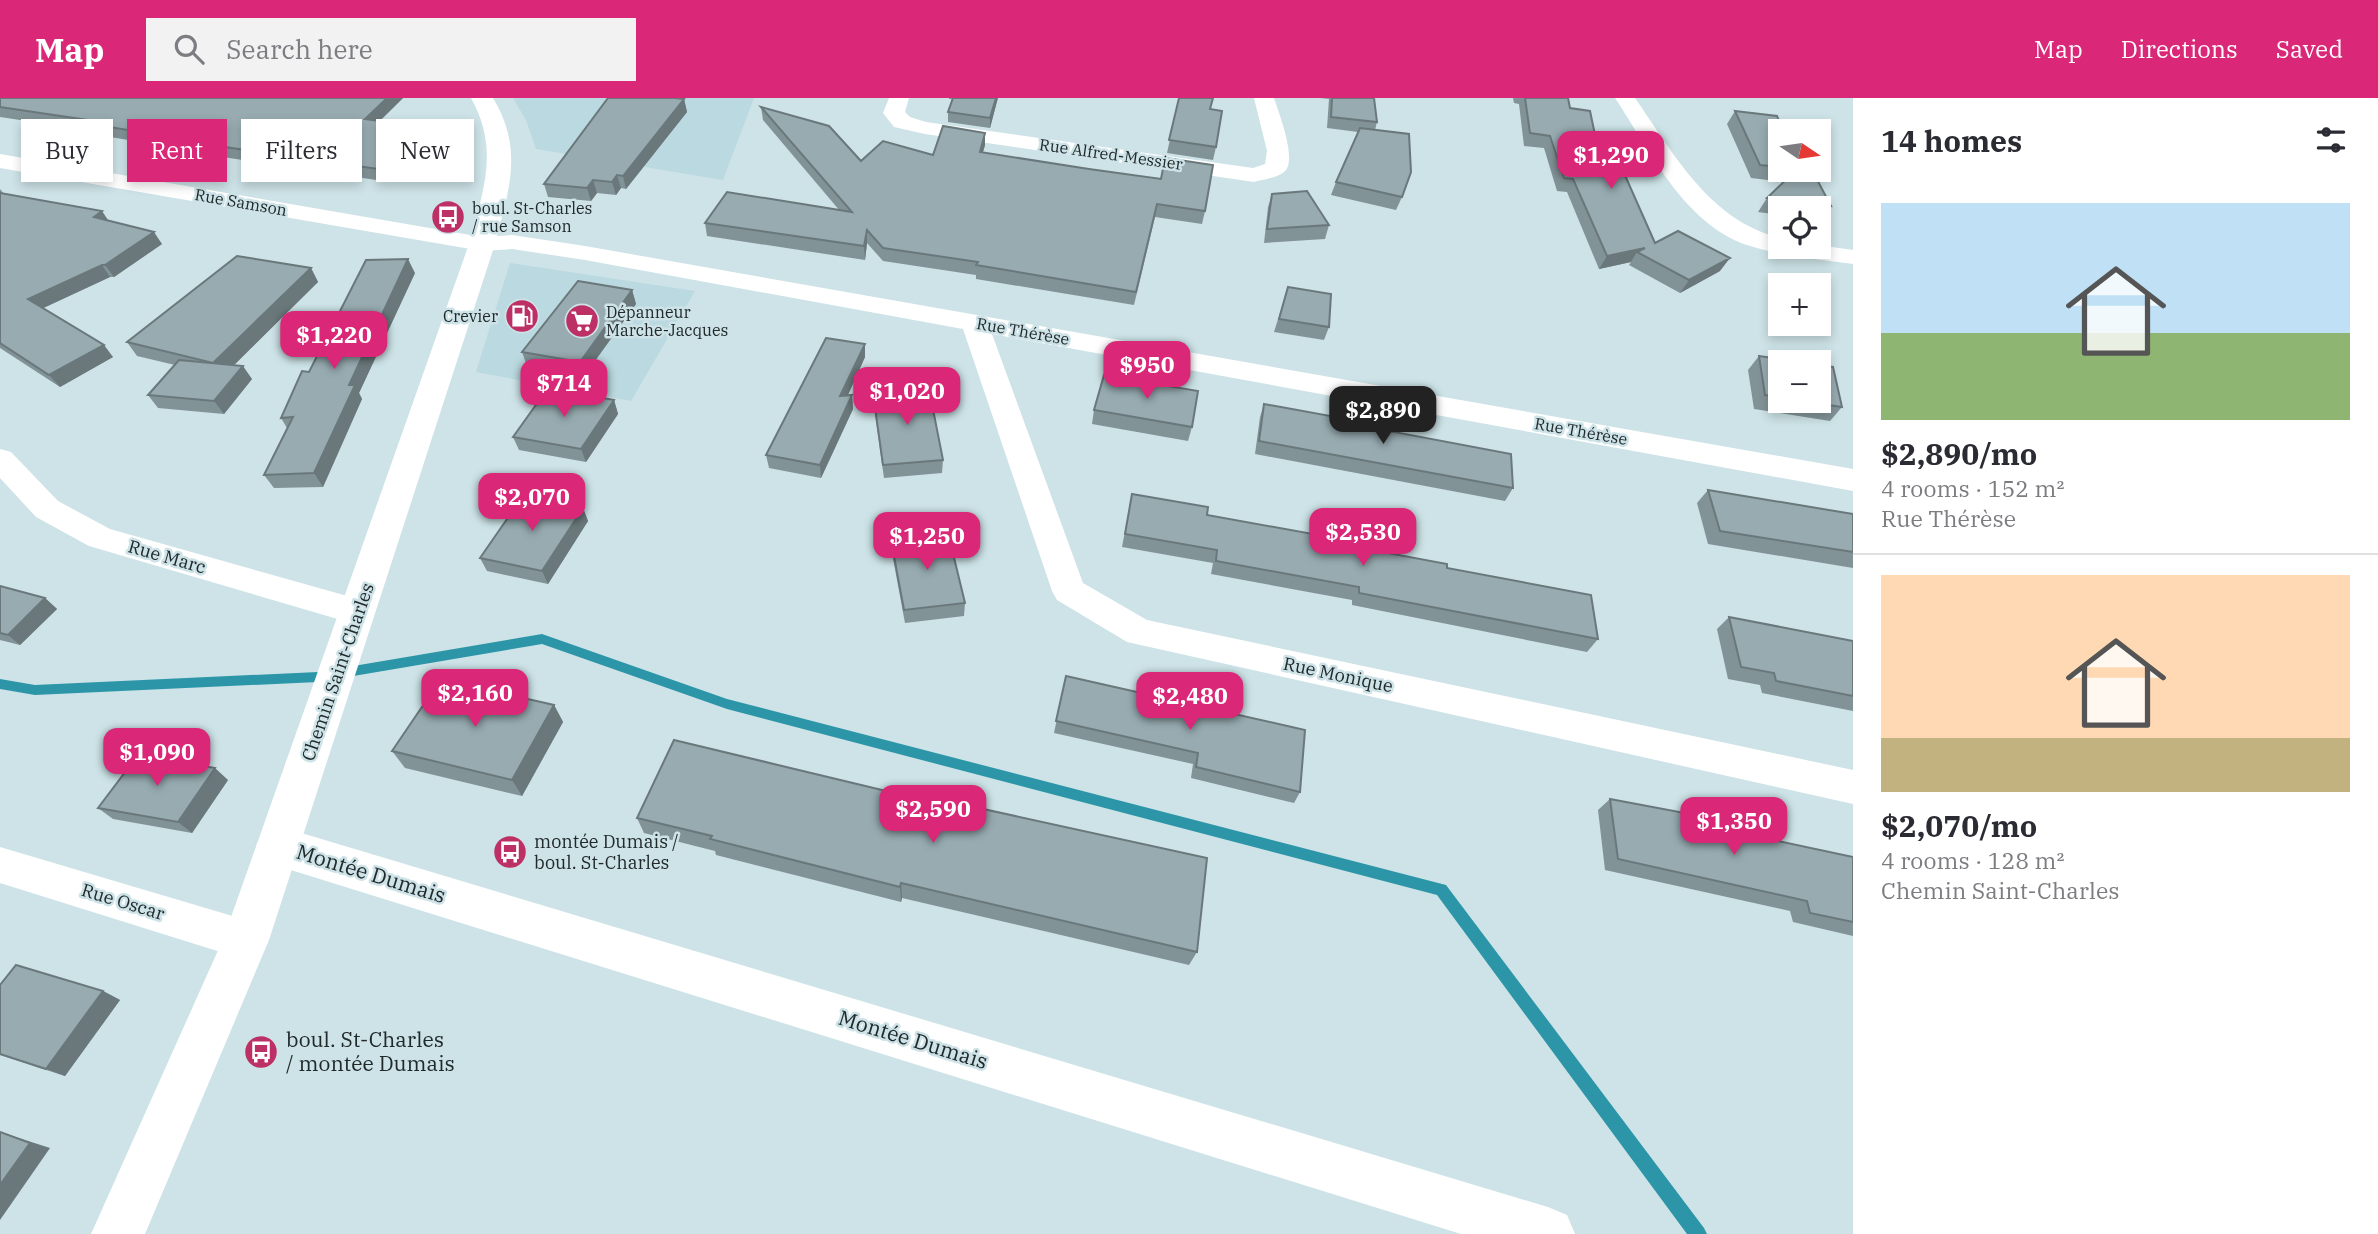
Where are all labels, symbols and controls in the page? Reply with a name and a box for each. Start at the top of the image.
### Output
search box [146,18,636,81]
text: Map [35,28,104,71]
icon: search [170,30,208,68]
text: Search here [226,32,373,66]
text: Map [2034,33,2083,65]
text: Directions [2121,33,2238,65]
text: Saved [2276,33,2343,65]
chip: Buy [21,119,113,182]
chip: Rent [127,119,227,182]
chip: Filters [241,119,362,182]
chip: New [376,119,474,182]
north arrow [1768,119,1830,182]
map controls [1768,119,1831,413]
text: 14 homes [1881,121,2022,160]
icon: filters [2312,121,2350,159]
pin: $1,290 [1554,132,1668,191]
street label: Rue Alfred-Messier [1038,134,1184,174]
text: $1,290 [1573,139,1649,169]
street label: Rue Samson [193,184,289,220]
button: locate [1768,196,1831,259]
bus stop icon: boul. St-Charles / rue Samson [429,198,467,236]
place label: boul. St-Charles / rue Samson [472,198,592,236]
icon: home [2053,248,2179,374]
button: + [1768,273,1831,336]
fuel station icon: Crevier [503,297,541,335]
supermarket icon: Dépanneur Marche-Jacques [563,302,601,340]
place label: Dépanneur Marche-Jacques [606,302,728,340]
place label: Crevier [443,306,498,326]
pin: $1,220 [277,312,391,371]
street label: Rue Thérèse [975,313,1071,349]
text: $1,220 [296,319,372,349]
pin: $950 [1106,342,1188,401]
text: $950 [1119,349,1175,379]
button: − [1768,350,1831,413]
pin: $714 [523,360,605,419]
text: $714 [536,367,592,397]
pin: $1,020 [850,368,964,427]
text: $1,020 [869,375,945,405]
pin: $2,890 [1326,386,1440,446]
text: $2,890 [1345,394,1421,424]
street label: Rue Thérèse [1533,413,1629,449]
text: $2,890/mo [1881,434,2037,473]
text: 4 rooms · 152 m² [1881,473,2064,503]
pin: $2,070 [475,474,589,533]
text: $2,070 [494,481,570,511]
text: Rue Thérèse [1881,503,2016,533]
pin: $2,530 [1306,508,1420,568]
pin: $1,250 [870,512,984,572]
text: $2,530 [1325,516,1401,546]
text: $1,250 [889,520,965,550]
street label: Rue Marc [126,534,209,579]
street label: Chemin Saint-Charles [296,580,379,764]
icon: home [2053,620,2179,746]
street label: Rue Monique [1281,652,1395,697]
pin: $2,160 [418,670,532,729]
pin: $2,480 [1133,672,1247,732]
text: $2,160 [437,677,513,707]
text: $2,480 [1152,680,1228,710]
pin: $1,090 [100,728,214,788]
text: $1,090 [119,736,195,766]
pin: $2,590 [876,786,990,845]
text: $2,590 [895,793,971,823]
pin: $1,350 [1677,798,1791,857]
text: $1,350 [1696,805,1772,835]
text: $2,070/mo [1881,806,2037,845]
place label: montée Dumais / boul. St-Charles [534,830,679,874]
bus stop icon: montée Dumais / boul. St-Charles [491,833,529,871]
street label: Montée Dumais [293,837,449,909]
text: 4 rooms · 128 m² [1881,845,2064,875]
text: Chemin Saint-Charles [1881,875,2119,905]
street label: Rue Oscar [79,878,167,925]
street label: Montée Dumais [835,1003,991,1075]
place label: boul. St-Charles / montée Dumais [286,1025,455,1077]
bus stop icon: boul. St-Charles / montée Dumais [242,1033,280,1071]

